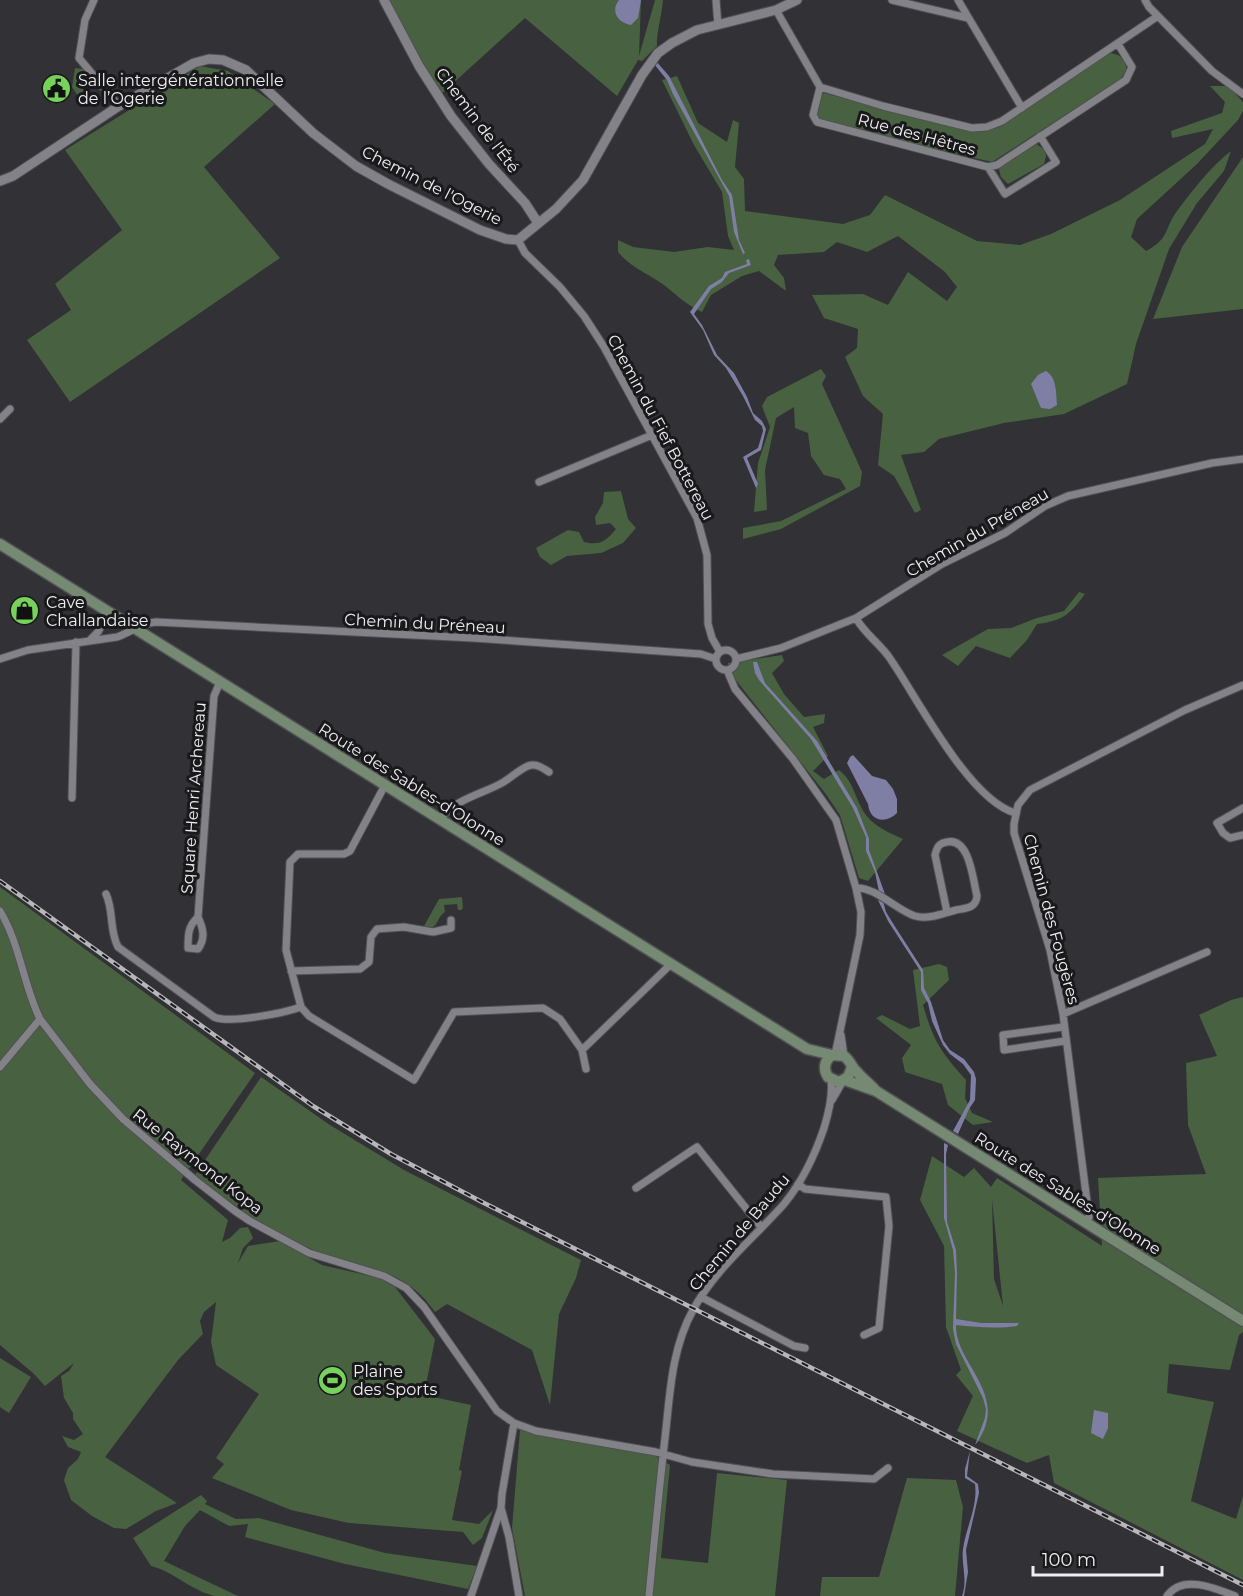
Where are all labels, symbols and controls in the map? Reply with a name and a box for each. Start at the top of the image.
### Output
street label: Chemin de l'Été [432,64,523,177]
place label: Salle intergénérationnelle de l’Ogerie [78,71,284,108]
public building icon: Salle intergénérationnelle de l’Ogerie [41,73,73,105]
street label: Rue des Hêtres [856,110,978,159]
street label: Chemin de l'Ogerie [359,142,505,229]
street label: Chemin du Fief Bottereau [603,331,718,523]
street label: Chemin du Préneau [903,484,1052,581]
place label: Cave Challandaise [46,593,149,630]
shop icon: Cave Challandaise [9,595,41,627]
street label: Chemin du Préneau [344,610,506,637]
street label: Square Henri Archereau [177,702,210,895]
street label: Route des Sables-d'Olonne [315,719,508,850]
street label: Chemin des Fougères [1020,832,1083,1007]
street label: Rue Raymond Kopa [129,1105,266,1218]
street label: Route des Sables-d'Olonne [971,1128,1164,1259]
street label: Chemin de Baudu [685,1170,794,1295]
place label: Plaine des Sports [353,1362,437,1399]
sports icon: Plaine des Sports [316,1364,348,1396]
scale bar [1033,1539,1162,1577]
text: 100 m [1042,1549,1096,1571]

